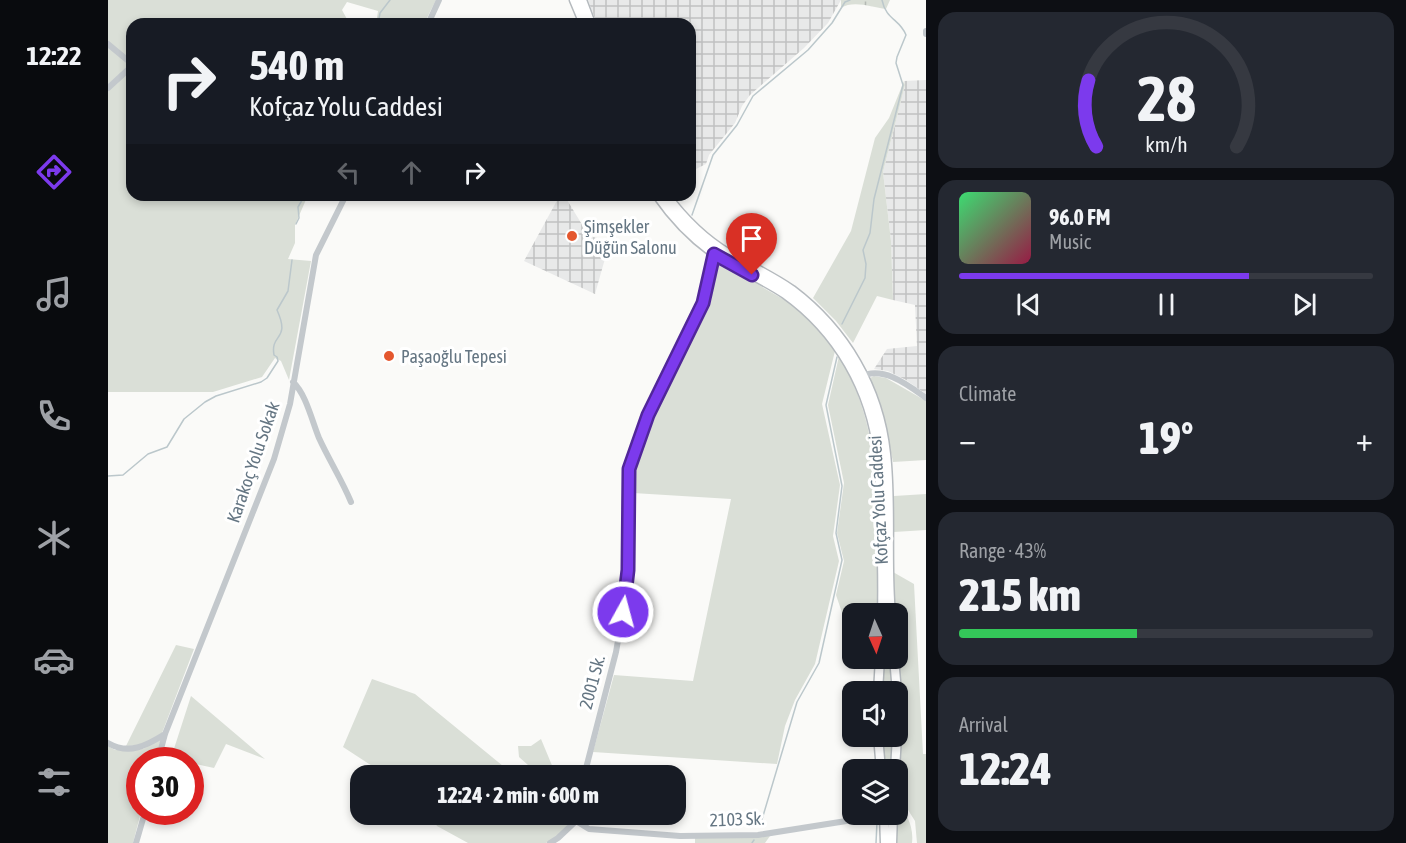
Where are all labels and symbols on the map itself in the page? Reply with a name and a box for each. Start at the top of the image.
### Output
pin [726,213,777,275]
place label: Şimşekler Düğün Salonu [584,216,677,258]
marker: Şimşekler Düğün Salonu [565,229,579,243]
place label: Paşaoğlu Tepesi [401,346,507,367]
marker: Paşaoğlu Tepesi [382,349,396,363]
street label: Karakoç Yolu Sokak [222,399,284,525]
street label: Kofçaz Yolu Caddesi [864,435,892,565]
position arrow [591,580,655,644]
north arrow [842,603,908,669]
street label: 2001 Sk. [575,653,609,711]
speed limit sign: 30 [126,747,204,825]
street label: 2103 Sk. [709,808,765,830]

